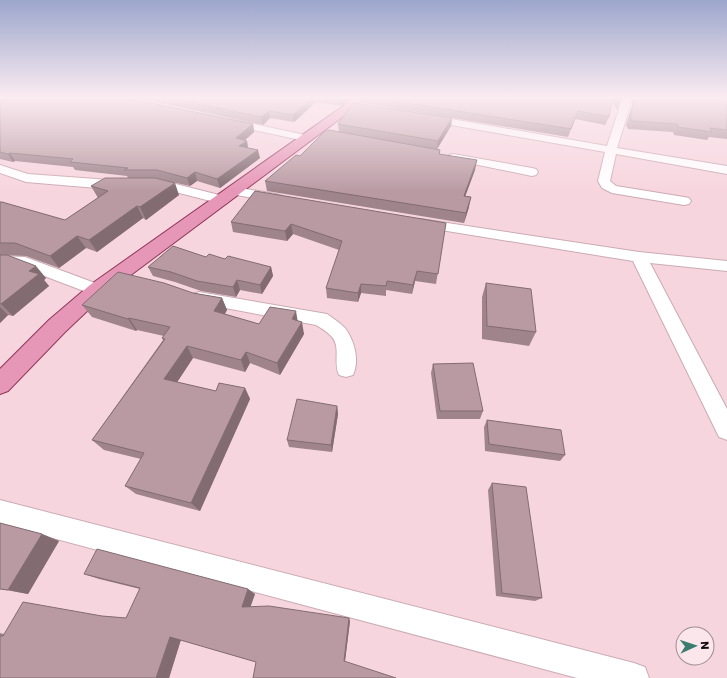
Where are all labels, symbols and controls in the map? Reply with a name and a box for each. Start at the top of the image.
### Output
north arrow [675,626,715,666]
text: N [697,641,713,650]

